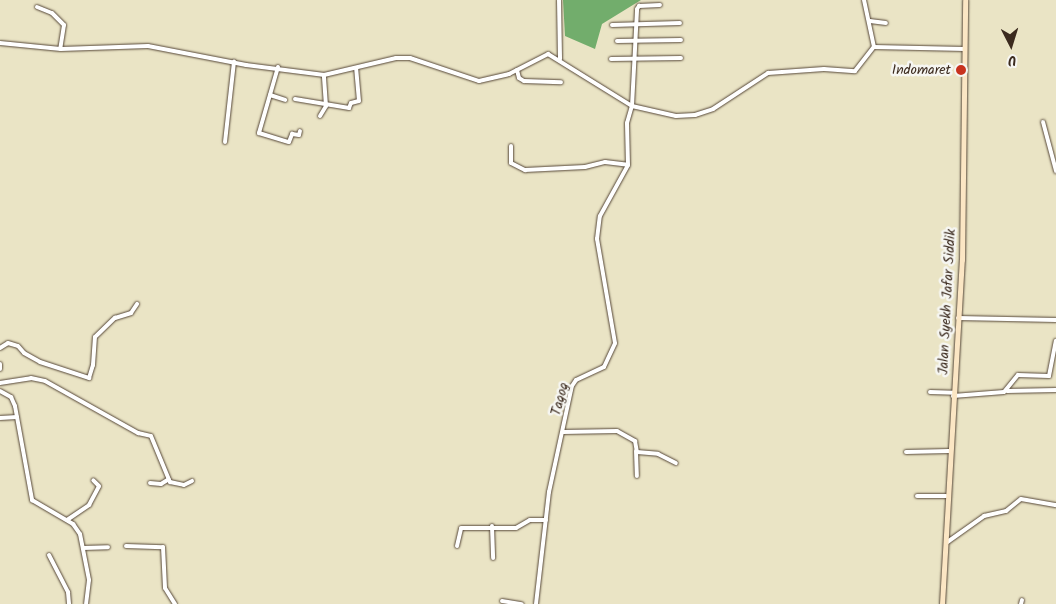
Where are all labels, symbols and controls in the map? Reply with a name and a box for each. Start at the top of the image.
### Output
north arrow [986,20,1036,70]
text: U [1007,49,1017,71]
place label: Indomaret [892,62,951,78]
marker: Indomaret [955,64,967,76]
street label: Jalan Syekh Jafar Siddik [935,229,959,375]
street label: Tagog [548,381,572,417]

